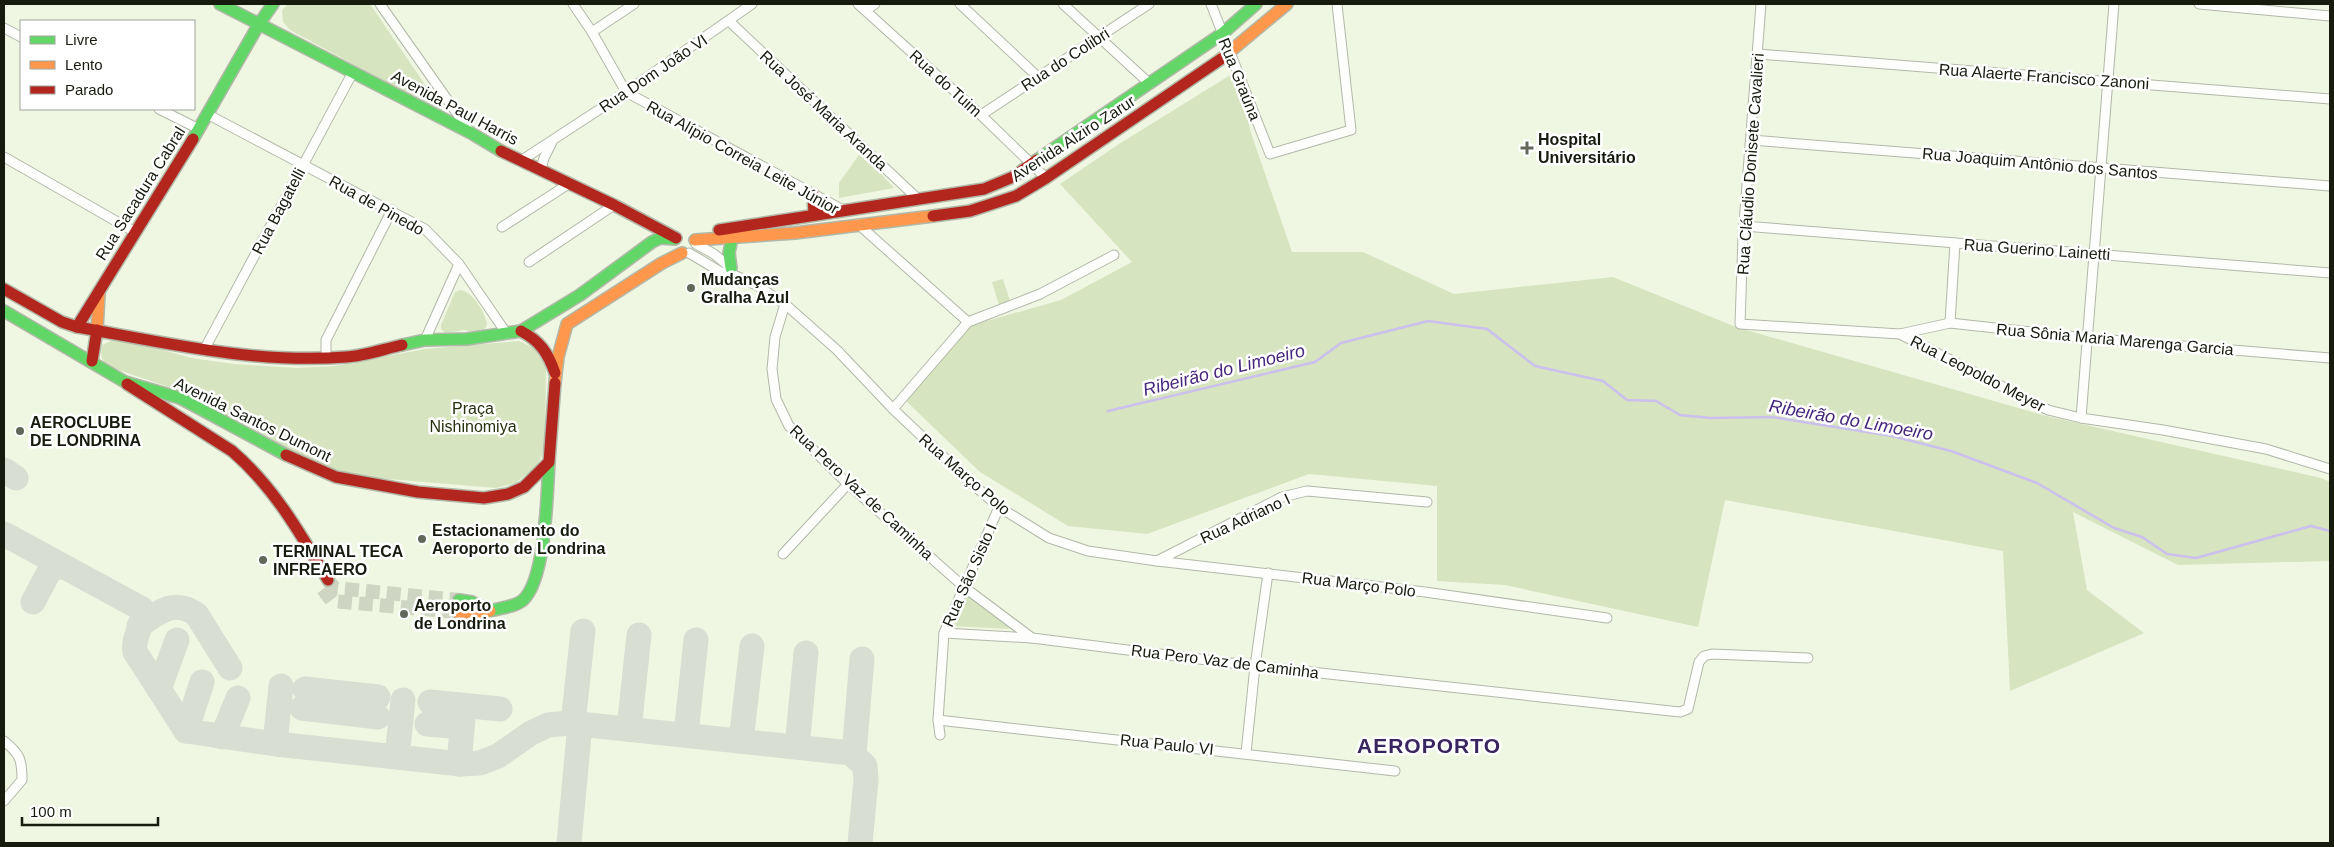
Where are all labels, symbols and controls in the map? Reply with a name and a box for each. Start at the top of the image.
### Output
legend [20,20,195,110]
street label: Rua do Colibri [1018,25,1112,94]
text: Livre [65,31,98,48]
street label: Rua Dom João VI [596,31,710,116]
street label: Rua Graúna [1215,36,1264,123]
street label: Rua José Maria Aranda [757,47,891,174]
street label: Rua do Tuim [906,47,985,120]
street label: Rua Cláudio Donisete Cavalieri [1734,53,1767,276]
text: Lento [65,56,103,73]
street label: Rua Alaerte Francisco Zanoni [1938,61,2150,92]
street label: Avenida Paul Harris [388,67,521,148]
text: Parado [65,81,113,98]
street label: Avenida Alziro Zarur [1008,92,1139,185]
street label: Rua Alípio Correia Leite Júnior [644,97,842,218]
street label: Rua Sacadura Cabral [92,124,188,263]
place label: Hospital Universitário [1538,131,1636,166]
marker: Hospital Universitário [1520,141,1534,155]
street label: Rua Joaquim Antônio dos Santos [1921,145,2159,182]
street label: Rua Bagatelli [249,165,308,257]
street label: Rua de Pinedo [326,172,427,239]
street label: Rua Guerino Lainetti [1963,236,2111,263]
place label: Mudanças Gralha Azul [701,271,789,306]
marker: Mudanças Gralha Azul [685,282,697,294]
street label: Rua Sônia Maria Marenga Garcia [1995,321,2235,358]
street label: Rua Leopoldo Meyer [1908,332,2048,415]
water label: Ribeirão do Limoeiro [1141,340,1307,400]
street label: Avenida Santos Dumont [172,374,334,465]
water label: Ribeirão do Limoeiro [1767,396,1935,444]
park label: Praça Nishinomiya [429,400,517,435]
place label: AEROCLUBE DE LONDRINA [30,414,142,449]
street label: Rua Pero Vaz de Caminha [787,422,937,563]
marker: AEROCLUBE DE LONDRINA [14,425,26,437]
street label: Rua Março Polo [916,430,1014,518]
street label: Rua Adriano I [1198,490,1293,547]
street label: Rua São Sisto I [939,521,1000,629]
place label: Estacionamento do Aeroporto de Londrina [432,522,605,557]
marker: Estacionamento do Aeroporto de Londrina [416,533,428,545]
place label: TERMINAL TECA INFREAERO [273,543,404,578]
marker: TERMINAL TECA INFREAERO [257,554,269,566]
street label: Rua Março Polo [1301,569,1417,600]
place label: Aeroporto de Londrina [414,597,506,632]
marker: Aeroporto de Londrina [398,608,410,620]
street label: Rua Pero Vaz de Caminha [1130,642,1320,681]
street label: Rua Paulo VI [1119,731,1215,758]
district label: AEROPORTO [1357,734,1501,757]
scale bar [22,794,159,826]
text: 100 m [30,803,72,820]

